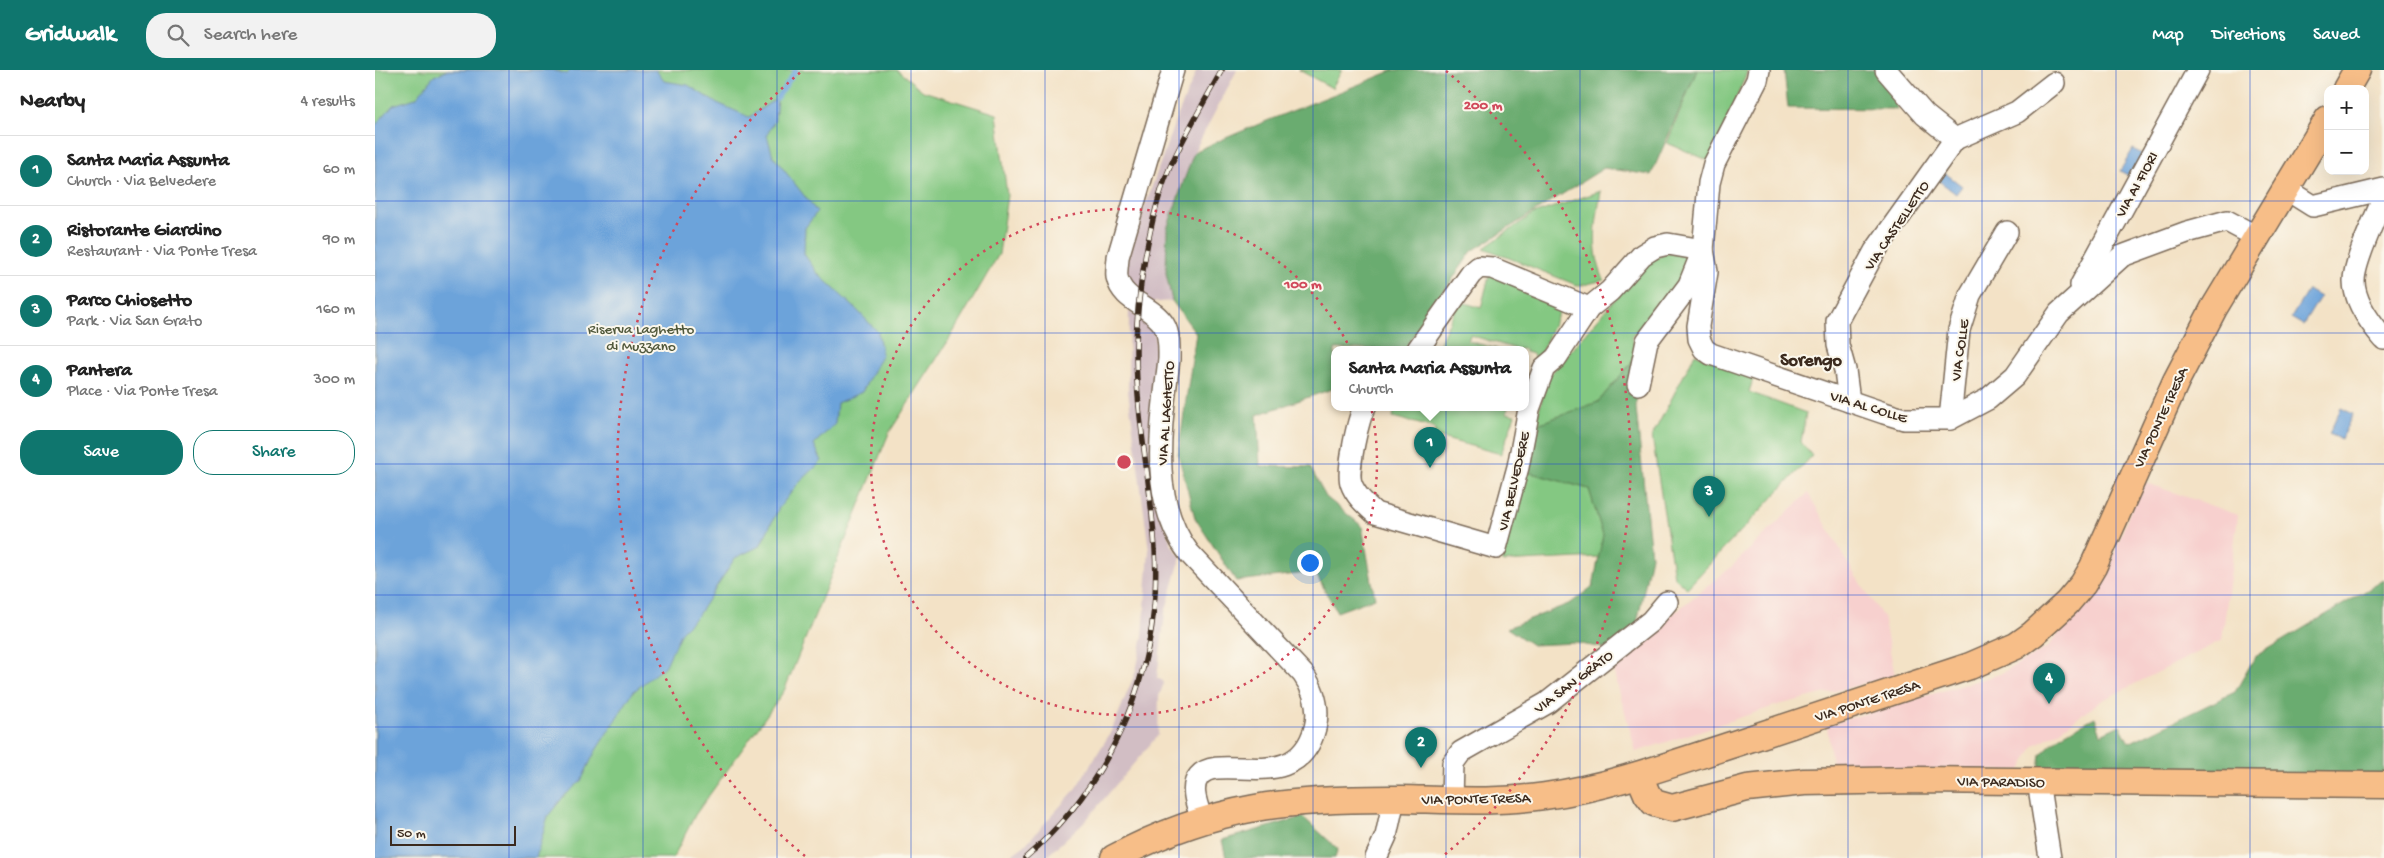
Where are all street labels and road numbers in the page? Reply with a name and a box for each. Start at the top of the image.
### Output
street label: VIA AI FIORI [2112,149,2163,222]
street label: VIA CASTELLETTO [1860,178,1934,275]
street label: VIA COLLE [1948,318,1974,383]
street label: VIA AL LAGHETTO [1154,360,1180,467]
street label: VIA PONTE TRESA [2130,364,2193,472]
street label: VIA AL COLLE [1827,387,1910,428]
street label: VIA BELVEDERE [1495,430,1535,534]
street label: VIA SAN GRATO [1530,647,1617,719]
street label: VIA PONTE TRESA [1812,676,1923,728]
street label: VIA PARADISO [1956,773,2045,793]
street label: VIA PONTE TRESA [1420,790,1532,810]

